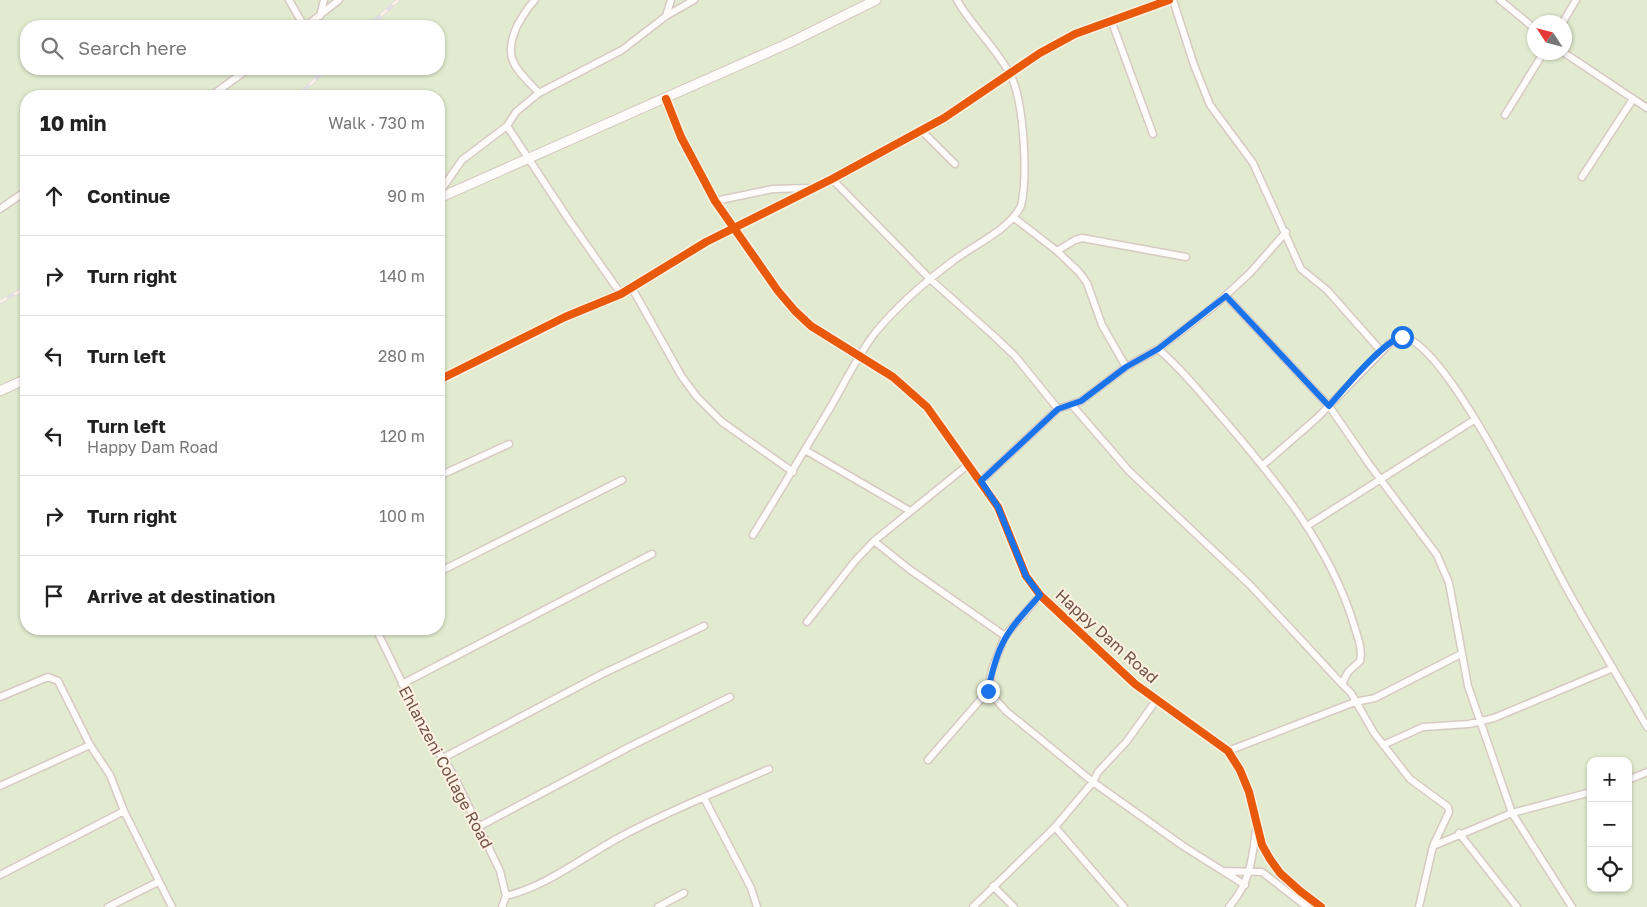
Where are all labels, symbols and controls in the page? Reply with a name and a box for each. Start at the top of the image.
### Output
north arrow [1527,15,1572,60]
search box [20,20,445,75]
icon: search [38,34,66,62]
text: Search here [78,36,187,59]
text: 10 min [40,110,107,136]
text: Walk · 730 m [328,113,425,133]
icon: ahead [40,182,68,210]
text: Continue [87,184,170,207]
text: 90 m [387,186,425,206]
icon: right [40,262,68,290]
text: Turn right [87,264,177,287]
text: 140 m [379,266,425,286]
route start [1391,326,1414,349]
icon: left [40,342,68,370]
text: Turn left [87,344,166,367]
text: 280 m [378,346,425,366]
text: Turn left [87,414,166,437]
icon: left [40,422,68,450]
text: 120 m [380,426,425,446]
text: Happy Dam Road [87,437,218,457]
icon: right [40,502,68,530]
text: Turn right [87,504,177,527]
text: 100 m [379,506,425,526]
icon: arrive [40,582,68,610]
text: Arrive at destination [87,584,275,607]
street label: Happy Dam Road [1052,585,1162,687]
route end [977,680,1000,703]
street label: Ehlanzeni Collage Road [395,682,497,852]
map controls [1587,757,1632,892]
button: + [1587,757,1632,802]
button: − [1587,802,1632,847]
button: locate [1587,847,1632,892]

